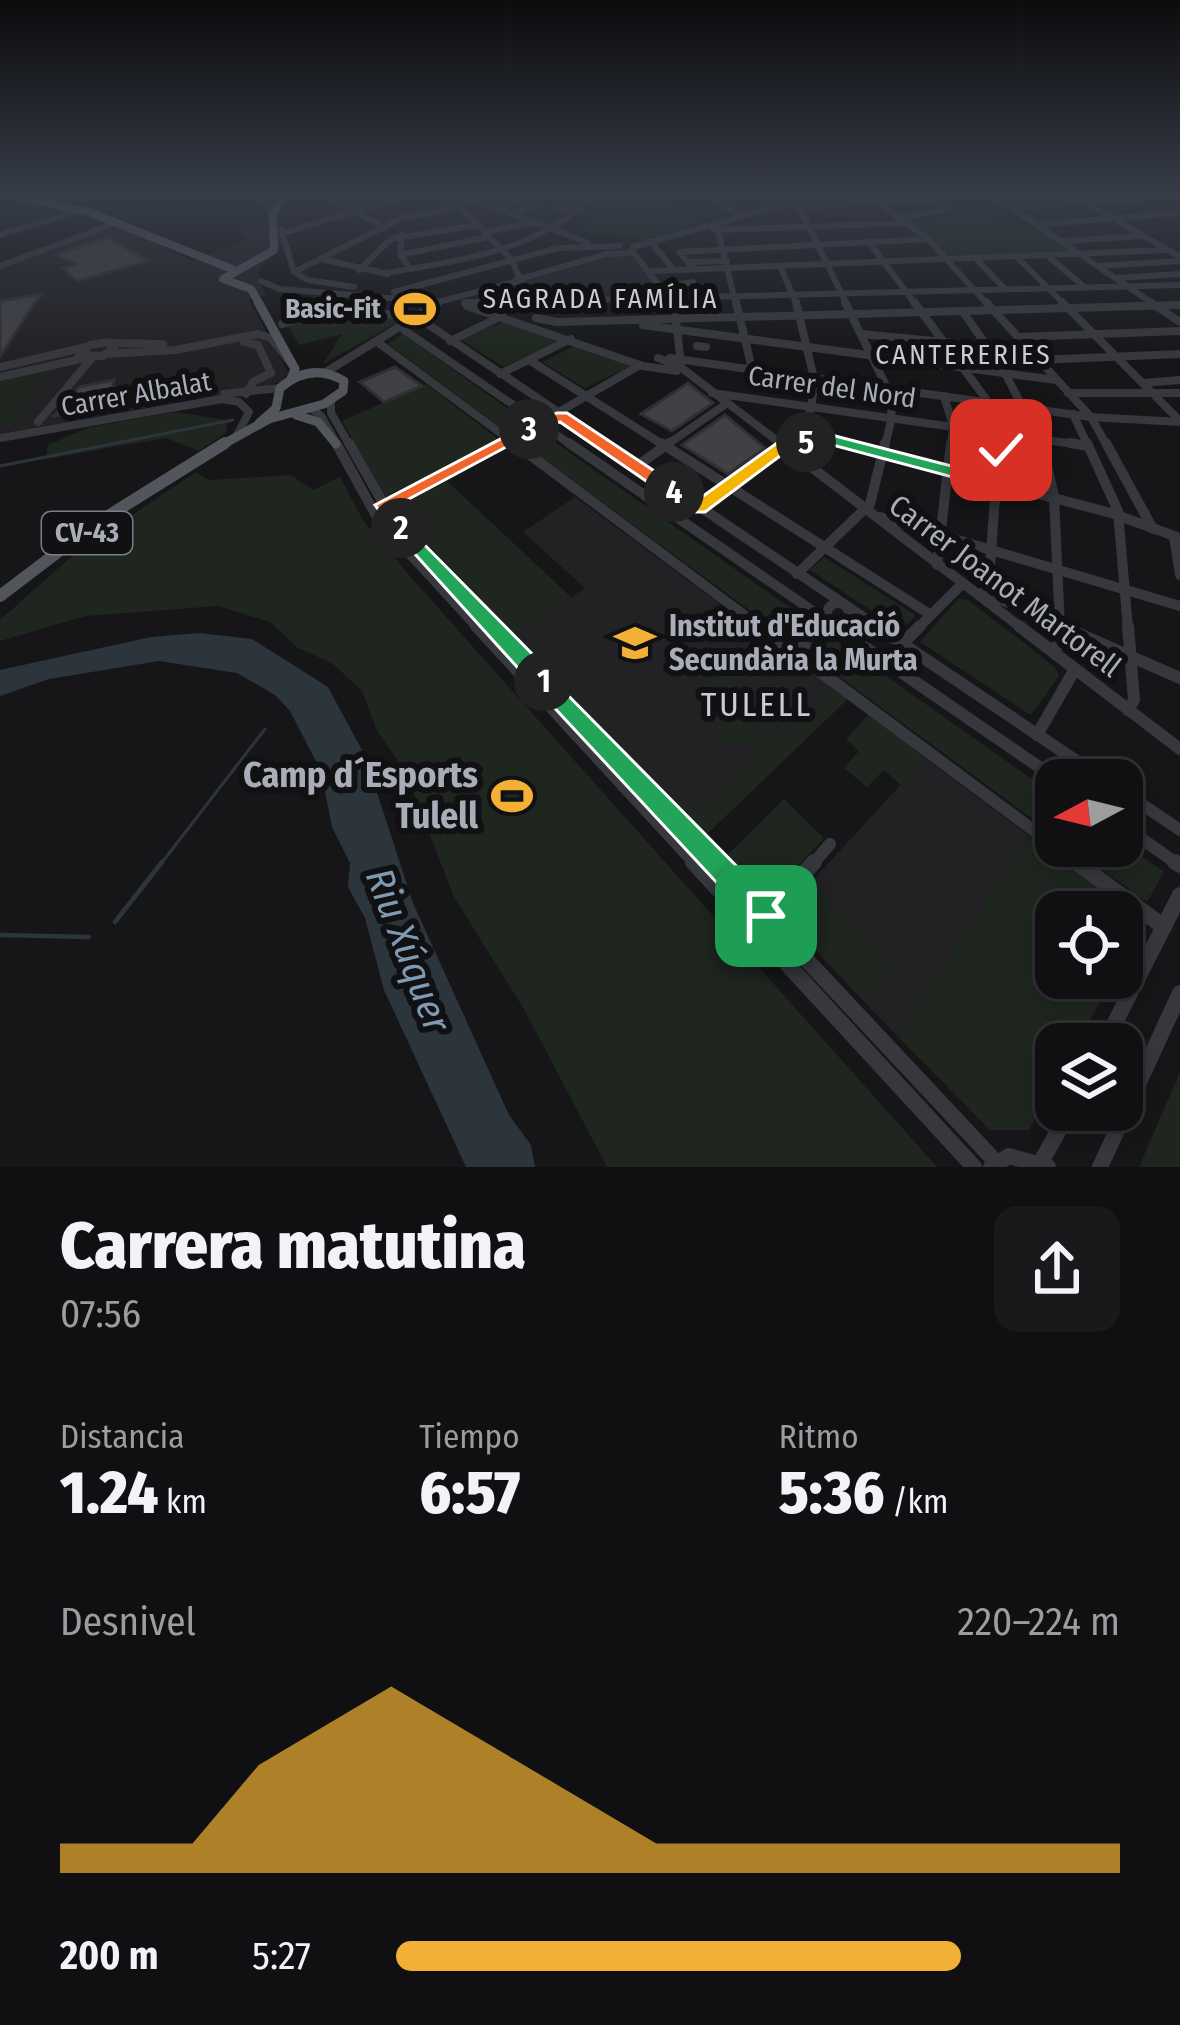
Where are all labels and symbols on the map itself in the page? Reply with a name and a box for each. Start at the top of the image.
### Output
district label: SAGRADA FAMÍLIA [483,282,719,315]
sports icon: Basic-Fit [392,286,438,332]
place label: Basic-Fit [285,293,381,325]
district label: CANTERERIES [875,339,1053,371]
street label: Carrer del Nord [746,359,918,415]
street label: Carrer Albalat [59,365,213,423]
pin: 3 [499,399,559,459]
pin [950,399,1052,501]
pin: 5 [776,412,836,472]
pin: 4 [644,462,704,522]
street label: Carrer Joanot Martorell [882,487,1128,685]
pin: 2 [371,498,431,558]
road number: CV-43 [42,512,132,554]
place label: Institut d'Educació Secundària la Murta [669,608,918,678]
school or university icon: Institut d'Educació Secundària la Murta [612,620,658,666]
pin: 1 [514,651,574,711]
district label: TULELL [701,685,813,725]
place label: Camp d´Esports Tulell [243,753,478,838]
north arrow [1035,759,1143,867]
sports icon: Camp d´Esports Tulell [489,773,535,819]
water label: Riu Xúquer [356,862,461,1040]
pin [715,865,817,967]

